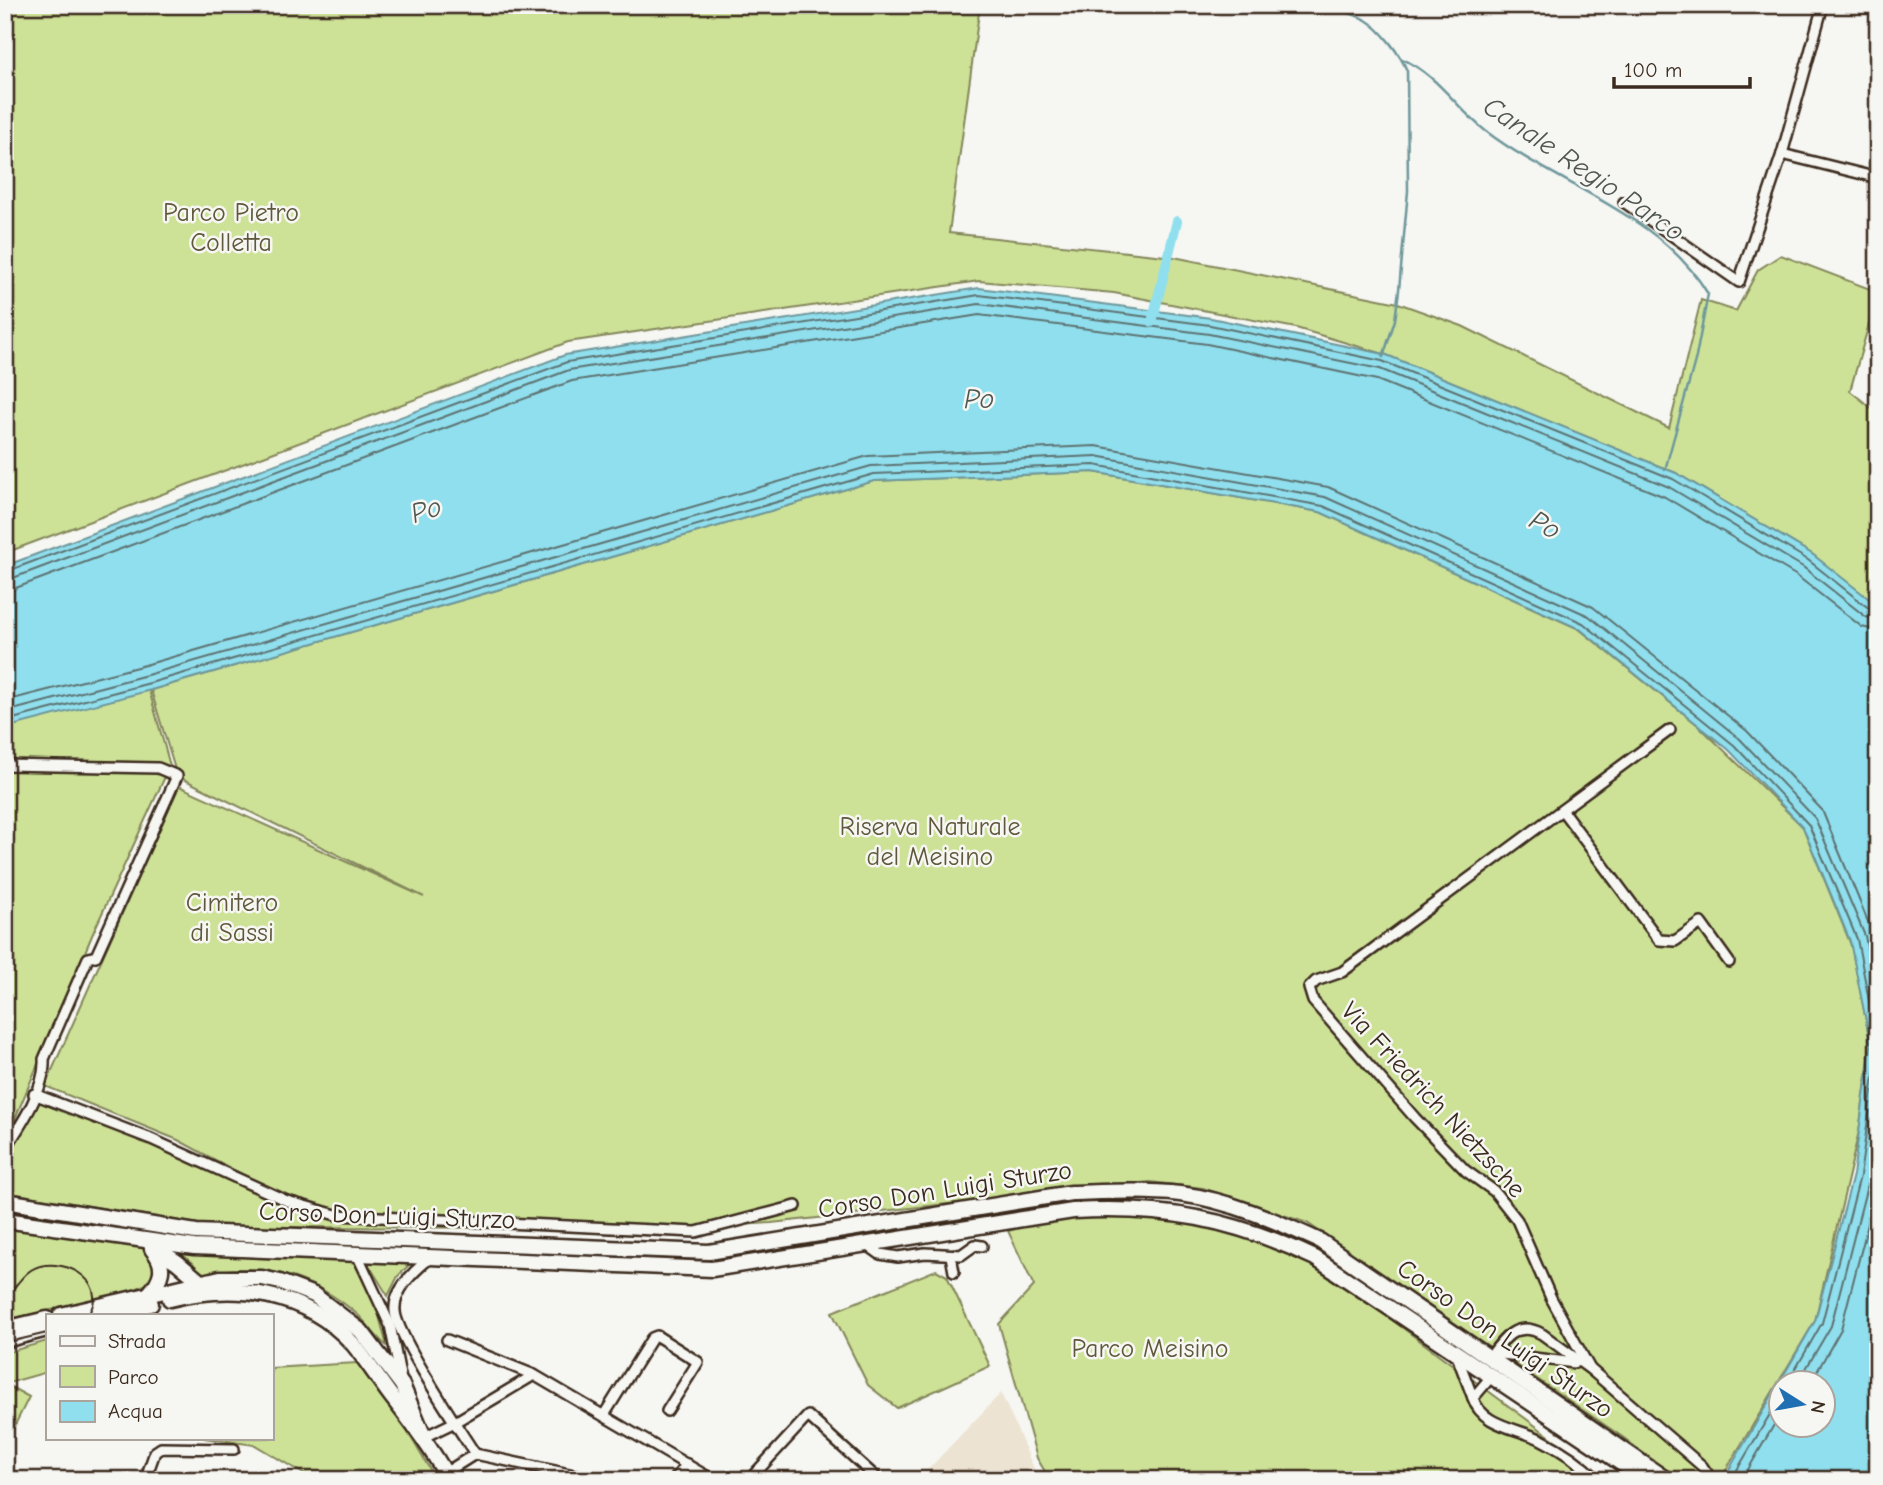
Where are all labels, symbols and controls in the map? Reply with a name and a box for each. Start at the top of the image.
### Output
scale bar [1614,46,1750,90]
text: 100 m [1624,58,1682,82]
water label: Canale Regio Parco [1477,90,1691,248]
park label: Parco Pietro Colletta [163,198,299,258]
water label: Po [964,383,994,415]
water label: Po [407,490,445,530]
water label: Po [1524,504,1566,546]
park label: Riserva Naturale del Meisino [839,812,1021,872]
park label: Cimitero di Sassi [186,888,278,948]
street label: Via Friedrich Nietzsche [1335,996,1531,1204]
street label: Corso Don Luigi Sturzo [816,1155,1074,1225]
street label: Corso Don Luigi Sturzo [258,1197,516,1235]
street label: Corso Don Luigi Sturzo [1391,1253,1619,1425]
legend [46,1314,273,1440]
text: Strada [108,1329,166,1353]
park label: Parco Meisino [1072,1334,1228,1364]
text: Parco [108,1365,159,1389]
north arrow [1768,1370,1838,1440]
text: Acqua [108,1399,163,1423]
text: N [1806,1399,1830,1415]

